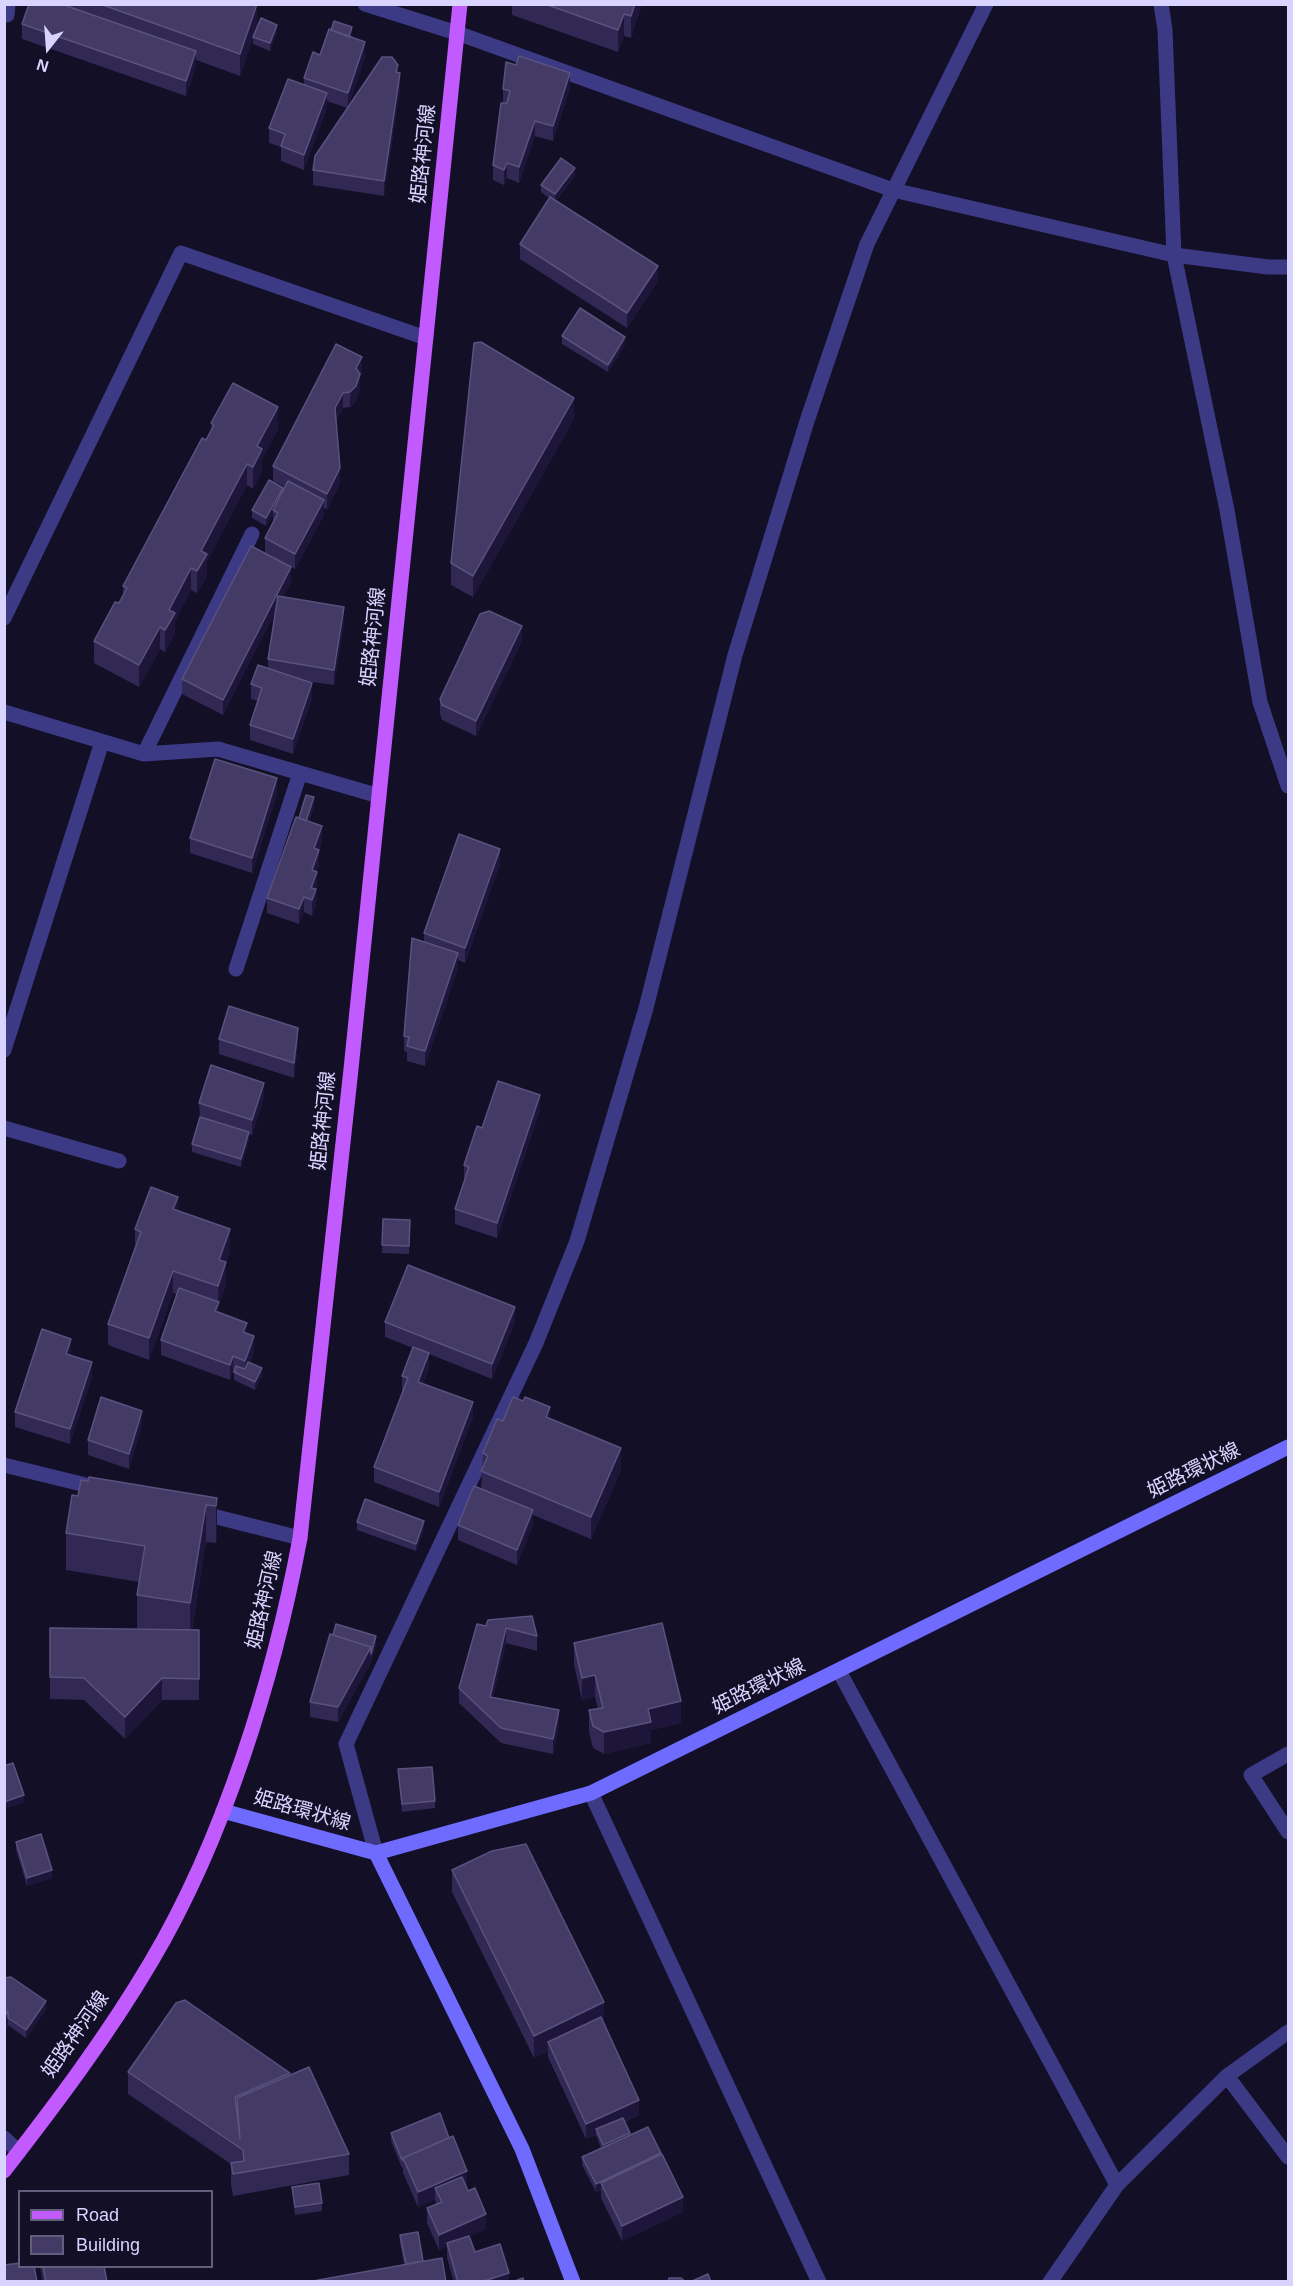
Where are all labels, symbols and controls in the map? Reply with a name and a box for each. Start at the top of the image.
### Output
north arrow [18,18,78,78]
text: N [35,56,51,76]
street label: 姫路神河線 [407,103,441,205]
street label: 姫路神河線 [357,586,391,688]
street label: 姫路神河線 [307,1070,341,1172]
street label: 姫路環状線 [1144,1438,1244,1504]
street label: 姫路神河線 [242,1549,288,1651]
street label: 姫路環状線 [709,1654,809,1720]
street label: 姫路環状線 [251,1786,353,1836]
street label: 姫路神河線 [37,1987,115,2083]
legend [18,2190,213,2268]
text: Road [76,2205,119,2225]
text: Building [76,2235,140,2255]

